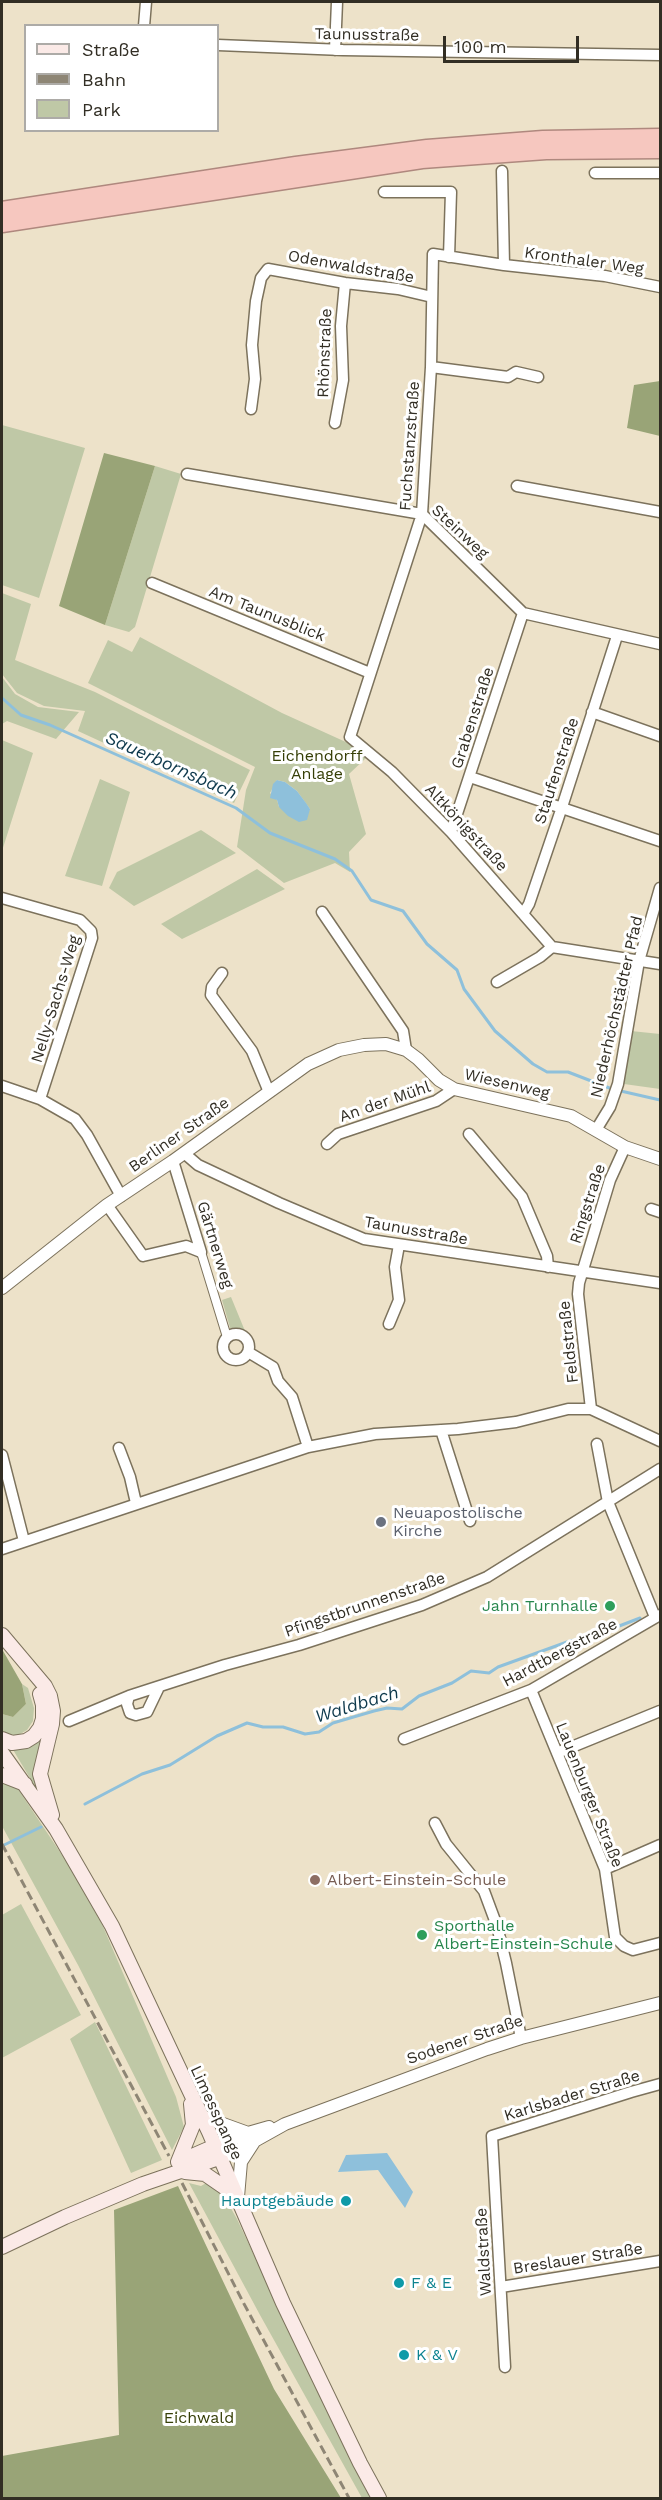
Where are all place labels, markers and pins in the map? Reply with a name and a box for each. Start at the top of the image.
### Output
place label: Neuapostolische Kirche [393,1503,523,1541]
marker: Neuapostolische Kirche [374,1515,388,1529]
place label: Jahn Turnhalle [482,1596,598,1616]
marker: Jahn Turnhalle [603,1599,617,1613]
place label: Albert-Einstein-Schule [327,1870,506,1890]
marker: Albert-Einstein-Schule [308,1873,322,1887]
place label: Sporthalle Albert-Einstein-Schule [434,1916,613,1954]
marker: Sporthalle Albert-Einstein-Schule [415,1928,429,1942]
place label: Hauptgebäude [221,2191,334,2211]
marker: Hauptgebäude [339,2194,353,2208]
place label: F & E [411,2273,452,2293]
marker: F & E [392,2276,406,2290]
place label: K & V [416,2345,458,2365]
marker: K & V [397,2348,411,2362]

